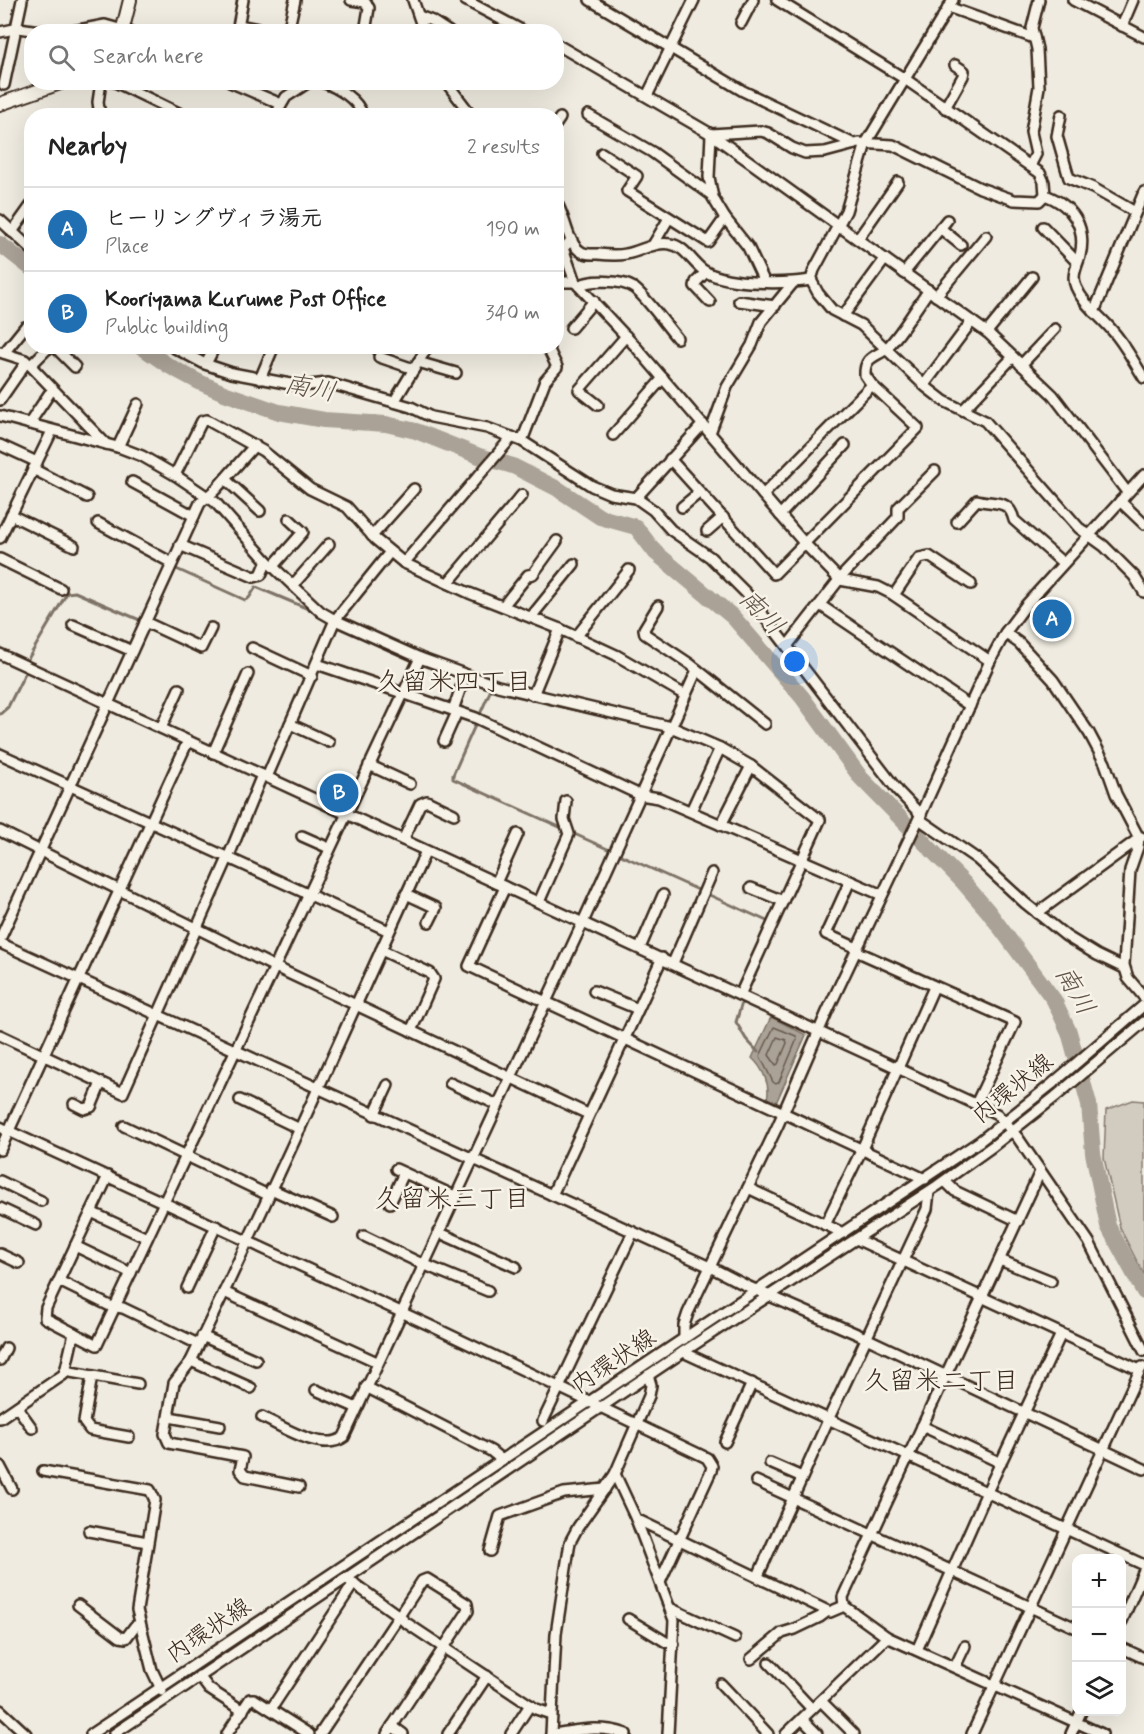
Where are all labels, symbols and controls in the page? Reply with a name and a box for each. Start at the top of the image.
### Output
search box [24,24,564,90]
icon: search [45,41,78,74]
text: Search here [93,43,204,71]
text: Nearby [48,130,127,164]
text: 2 results [467,134,540,161]
text: ヒーリングヴィラ湯元 [105,205,323,233]
text: A [61,216,74,243]
text: 190 m [486,216,540,243]
text: Place [105,233,149,260]
text: Kooriyama Kurume Post Office [105,286,387,314]
text: B [61,300,74,327]
text: 340 m [485,300,540,327]
text: Public building [105,314,228,341]
water label: 南川 [281,367,339,411]
water label: 南川 [731,582,791,644]
pin: A [1032,596,1072,642]
your location [780,647,809,676]
district label: 久留米四丁目 [376,666,532,700]
pin: B [320,770,358,816]
water label: 南川 [1046,960,1102,1022]
street label: 内環状線 [966,1047,1060,1131]
district label: 久留米三丁目 [374,1183,530,1217]
street label: 内環状線 [566,1322,662,1402]
district label: 久留米二丁目 [863,1365,1019,1399]
map controls [1072,1554,1126,1716]
button: + [1072,1554,1126,1608]
street label: 内環状線 [161,1591,257,1671]
button: − [1072,1608,1126,1662]
button: layers [1072,1662,1126,1716]

